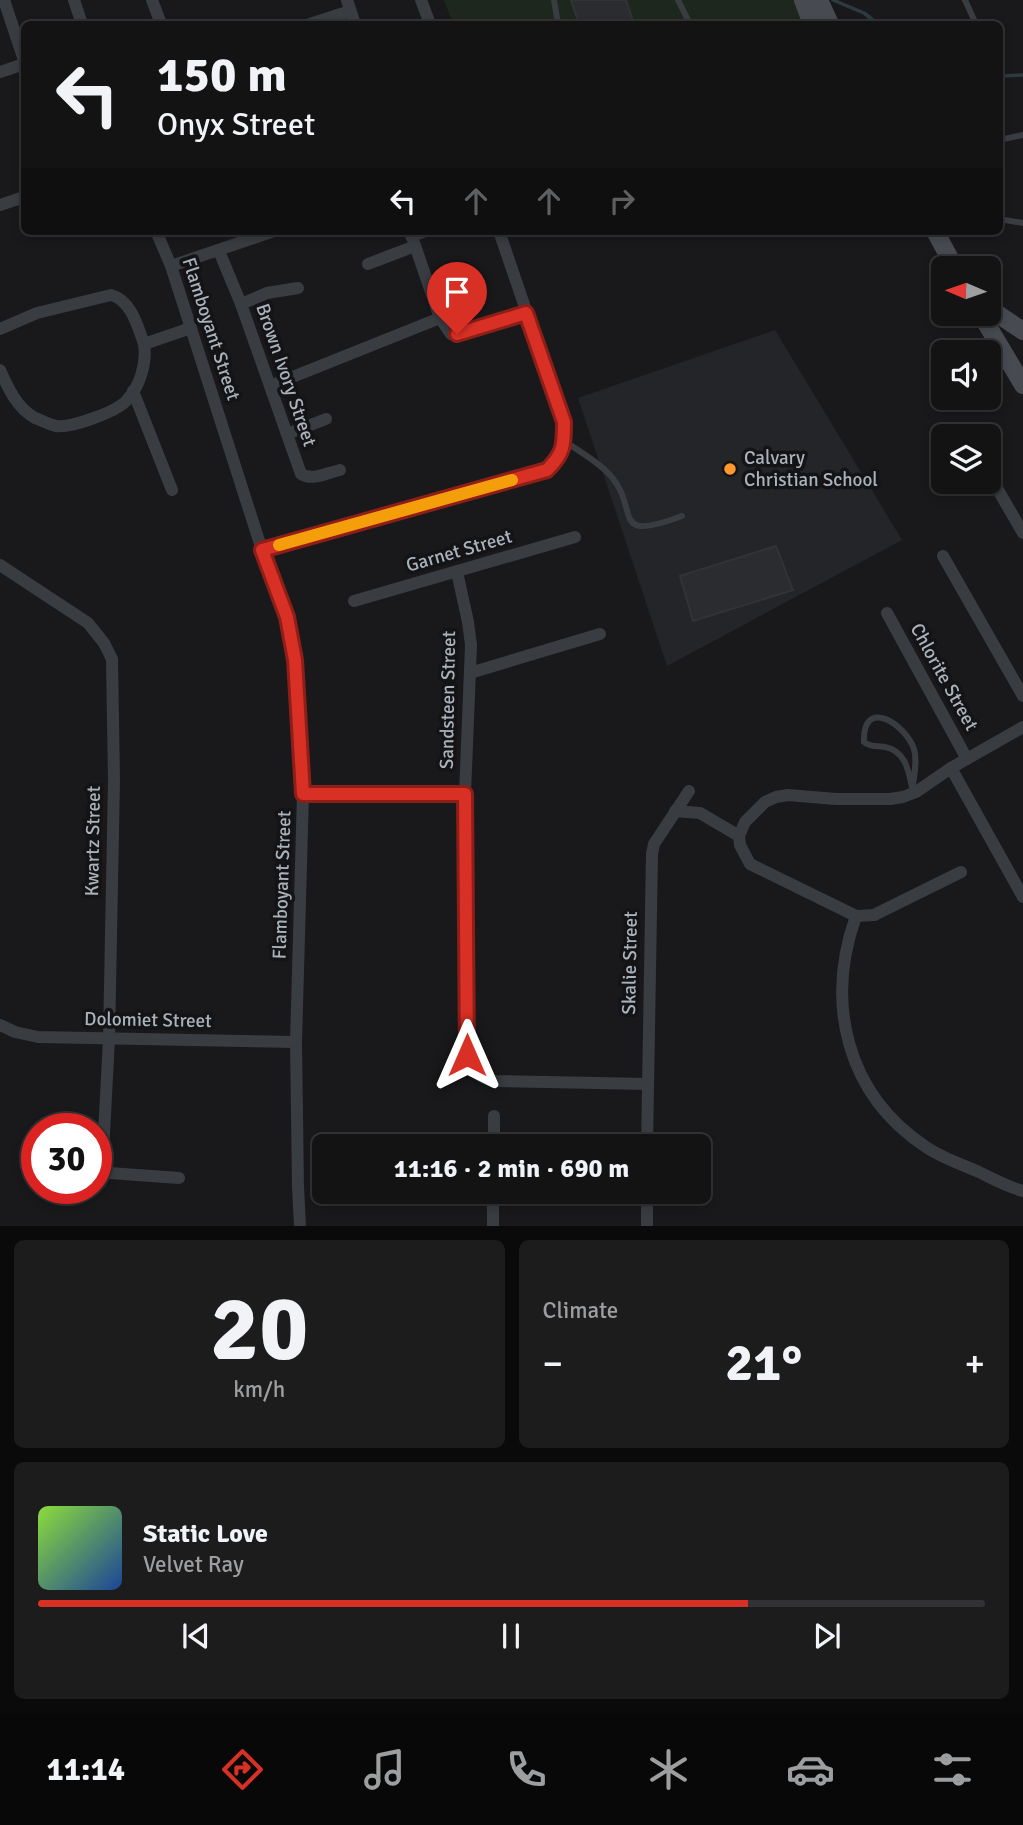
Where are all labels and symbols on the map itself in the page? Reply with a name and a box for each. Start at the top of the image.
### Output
street label: Flamboyant Street [177,254,246,404]
north arrow [931,256,1001,326]
pin [427,262,487,334]
street label: Brown Ivory Street [250,300,322,450]
place label: Calvary Christian School [744,446,878,492]
marker: Calvary Christian School [722,461,738,477]
street label: Garnet Street [403,524,515,578]
street label: Chlorite Street [905,619,984,735]
street label: Sandsteen Street [435,630,461,769]
street label: Kwartz Street [80,785,106,896]
street label: Flamboyant Street [267,810,297,960]
street label: Skalie Street [617,911,643,1015]
street label: Dolomiet Street [84,1007,212,1033]
position arrow [430,1018,504,1092]
speed limit sign: 30 [21,1113,112,1204]

